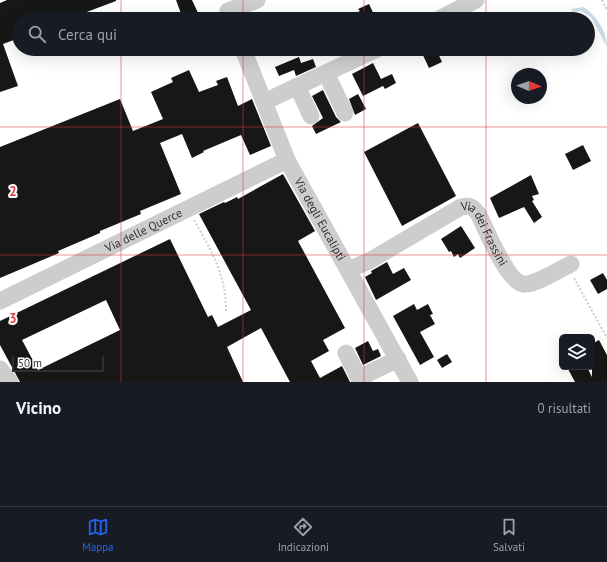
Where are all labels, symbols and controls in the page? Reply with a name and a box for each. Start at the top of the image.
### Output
search box [12,12,595,56]
icon: search [26,23,48,45]
text: Cerca qui [58,25,117,44]
north arrow [511,68,547,104]
street label: Via degli Eucalipti [291,174,349,263]
text: 2 [9,183,17,200]
street label: Via dei Frassini [459,198,511,269]
street label: Via delle Querce [101,205,185,256]
text: 3 [9,310,17,327]
map controls [559,334,595,370]
button: layers [559,334,595,370]
scale bar [12,354,104,373]
text: 50 m [18,356,42,370]
text: Vicino [16,397,61,419]
text: 0 risultati [538,400,591,417]
tab: Mappa [82,516,114,554]
tab: Indicazioni [278,516,329,554]
tab: Salvati [493,516,525,554]

